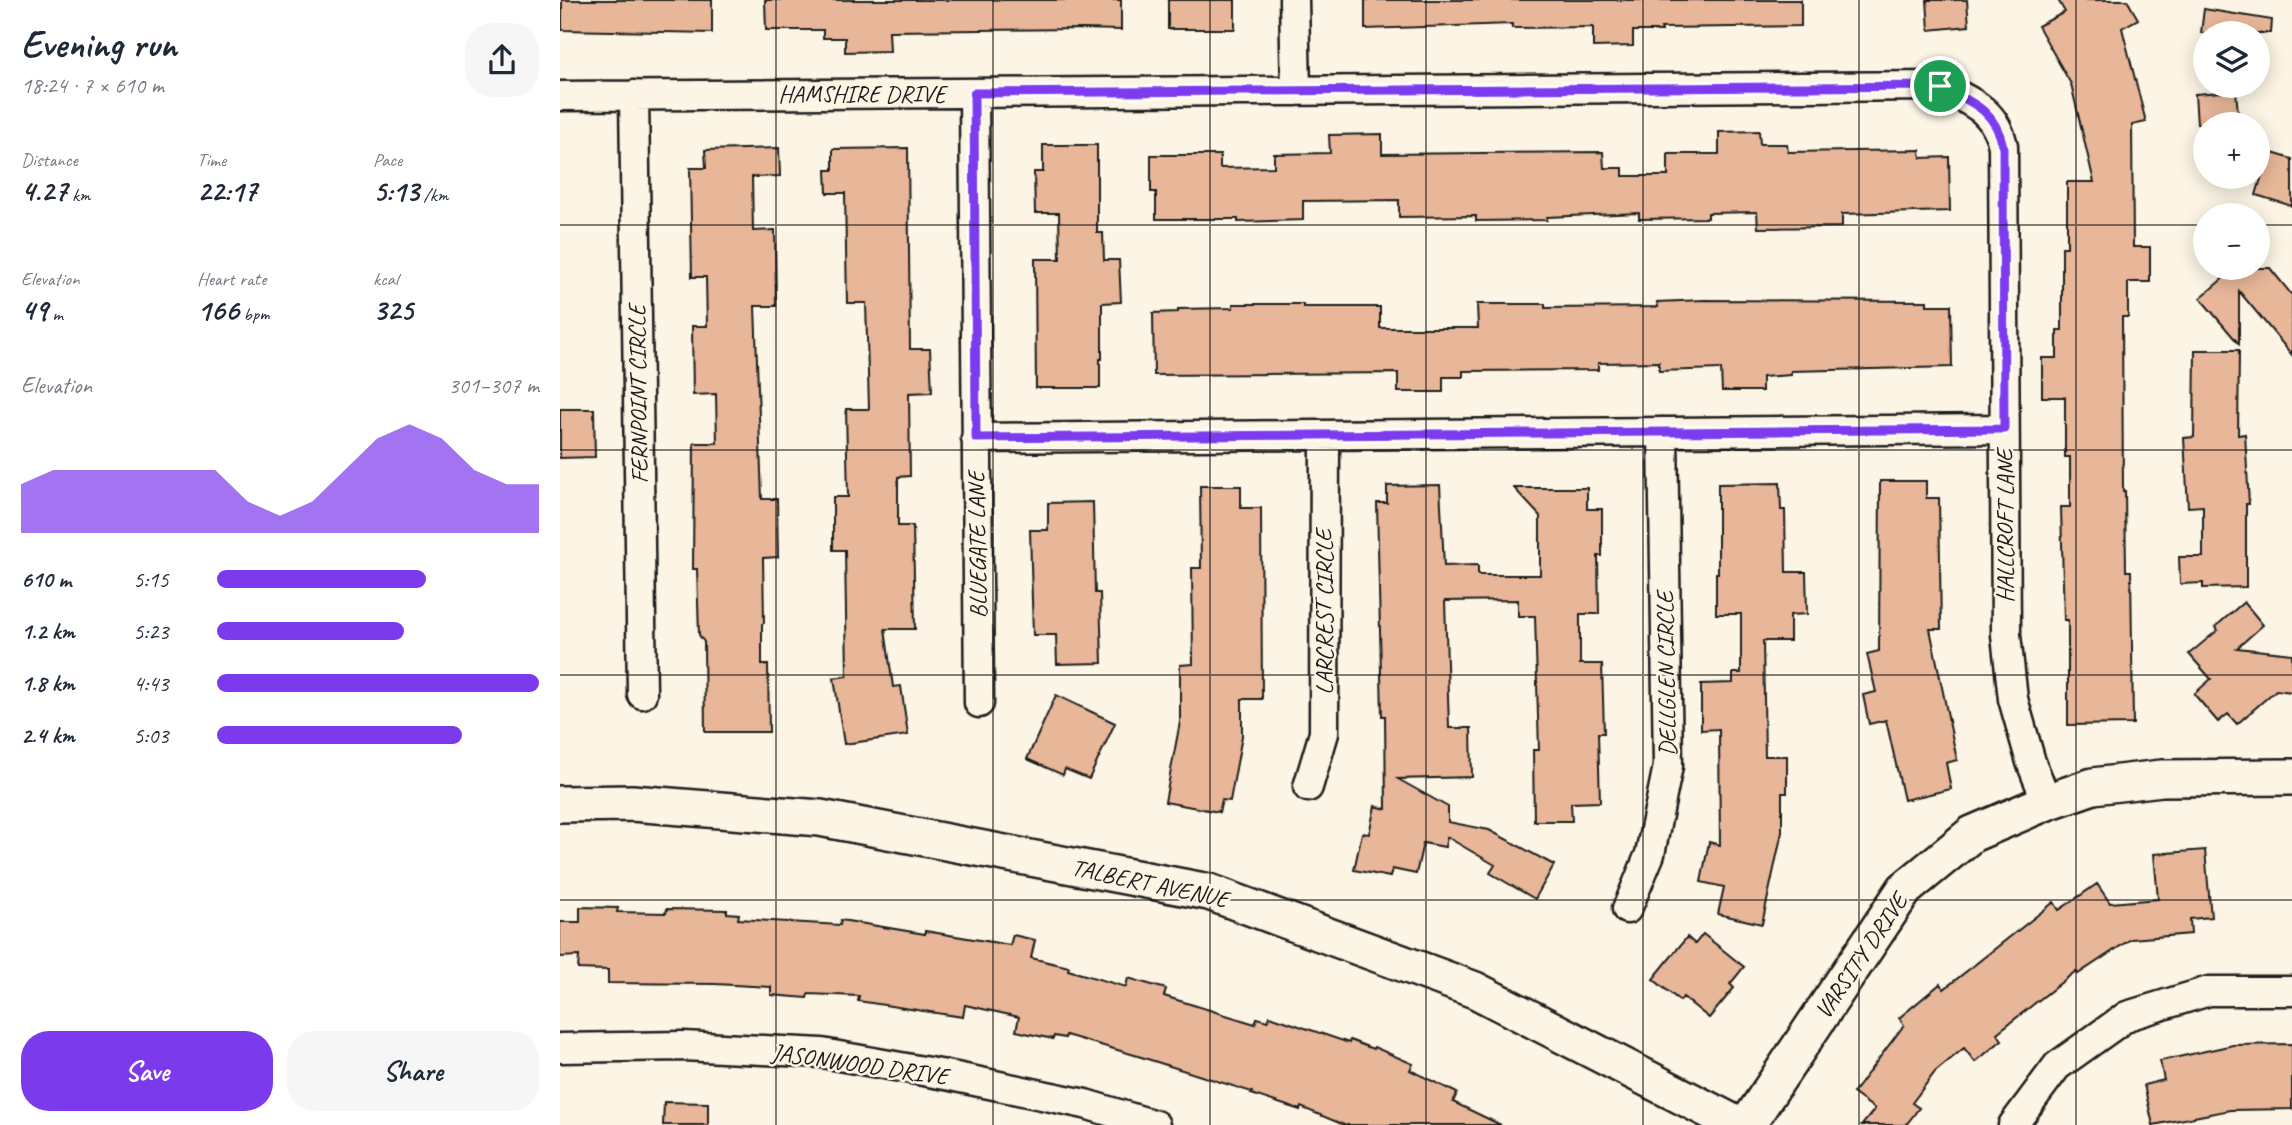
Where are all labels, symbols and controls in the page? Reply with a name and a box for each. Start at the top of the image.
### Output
text: Evening run [21,21,177,68]
map controls [2193,21,2270,280]
button: layers [2193,21,2270,98]
button: share [465,23,539,97]
pin [1910,56,1970,116]
icon: arrive [1921,67,1959,105]
text: 18:24 · 7 × 610 m [21,71,164,100]
street label: HAMSHIRE DRIVE [778,79,949,109]
button: + [2193,112,2270,189]
text: Distance [21,148,78,172]
text: Time [197,148,226,172]
text: Pace [373,148,402,172]
text: 4.27 [21,172,67,210]
text: 22:17 [197,172,257,210]
text: 5:13 [373,172,419,210]
text: km [67,183,91,207]
text: /km [419,183,448,207]
button: − [2193,203,2270,280]
text: Elevation [21,267,79,291]
text: Heart rate [197,267,266,291]
text: kcal [373,267,398,291]
text: 49 [21,291,48,329]
text: 166 [197,291,239,329]
text: 325 [373,291,413,329]
text: m [48,302,63,326]
text: bpm [239,302,269,326]
street label: FERNPOINT CIRCLE [621,302,655,484]
text: Elevation [21,371,92,400]
text: 301–307 m [448,371,539,400]
street label: HALLCROFT LANE [1990,446,2020,603]
street label: BLUEGATE LANE [961,469,993,619]
street label: LARCREST CIRCLE [1309,526,1339,695]
text: 610 m [21,565,71,594]
text: 5:15 [133,565,169,594]
street label: DELLGLEN CIRCLE [1650,588,1682,757]
text: 1.2 km [21,617,75,646]
text: 5:23 [133,617,169,646]
text: 1.8 km [21,669,75,698]
text: 4:43 [133,669,169,698]
text: 2.4 km [21,721,75,750]
text: 5:03 [133,721,169,750]
street label: TALBERT AVENUE [1069,852,1234,915]
street label: VARSITY DRIVE [1808,885,1916,1024]
button: Save [21,1031,273,1111]
button: Share [287,1031,539,1111]
street label: JASONWOOD DRIVE [769,1037,953,1092]

